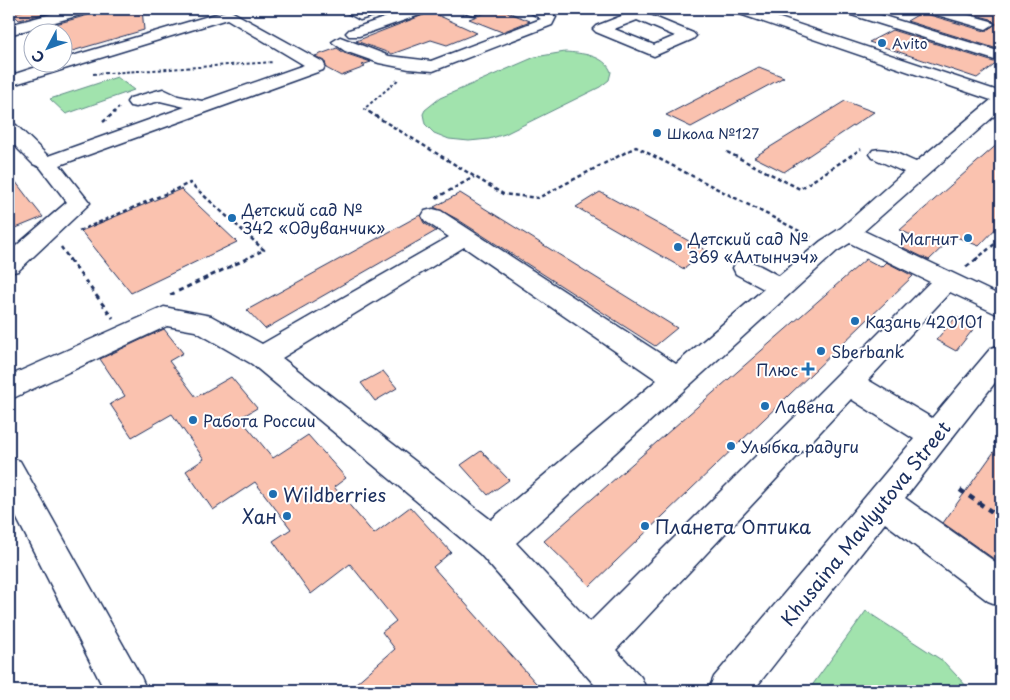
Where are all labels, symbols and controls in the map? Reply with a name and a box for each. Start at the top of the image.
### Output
north arrow [22,22,72,72]
place label: Avito [892,33,928,54]
marker: Avito [876,37,888,49]
text: С [26,46,49,68]
place label: Школа №127 [667,123,759,144]
marker: Школа №127 [651,127,663,139]
place label: Детский сад № 342 «Одуванчик» [241,197,385,239]
marker: Детский сад № 342 «Одуванчик» [226,212,238,224]
place label: Детский сад № 369 «Алтынчэч» [687,226,818,268]
place label: Магнит [899,226,959,250]
marker: Магнит [962,232,974,244]
marker: Детский сад № 369 «Алтынчэч» [672,241,684,253]
place label: Казань 420101 [865,309,983,333]
marker: Казань 420101 [849,315,861,327]
place label: Sberbank [831,339,905,363]
marker: Sberbank [815,345,827,357]
place label: Плюс [756,357,798,381]
marker: Плюс [802,363,814,375]
place label: Лавена [775,394,835,418]
marker: Лавена [759,400,771,412]
place label: Работа России [203,408,316,432]
marker: Работа России [187,414,199,426]
street label: Khusaina Mavlyutova Street [773,414,957,632]
place label: Улыбка радуги [741,434,859,458]
marker: Улыбка радуги [725,440,737,452]
place label: Wildberries [283,480,386,508]
marker: Wildberries [267,488,279,500]
place label: Хан [242,502,277,530]
marker: Хан [281,510,293,522]
place label: Планета Оптика [655,512,811,540]
marker: Планета Оптика [639,520,651,532]

